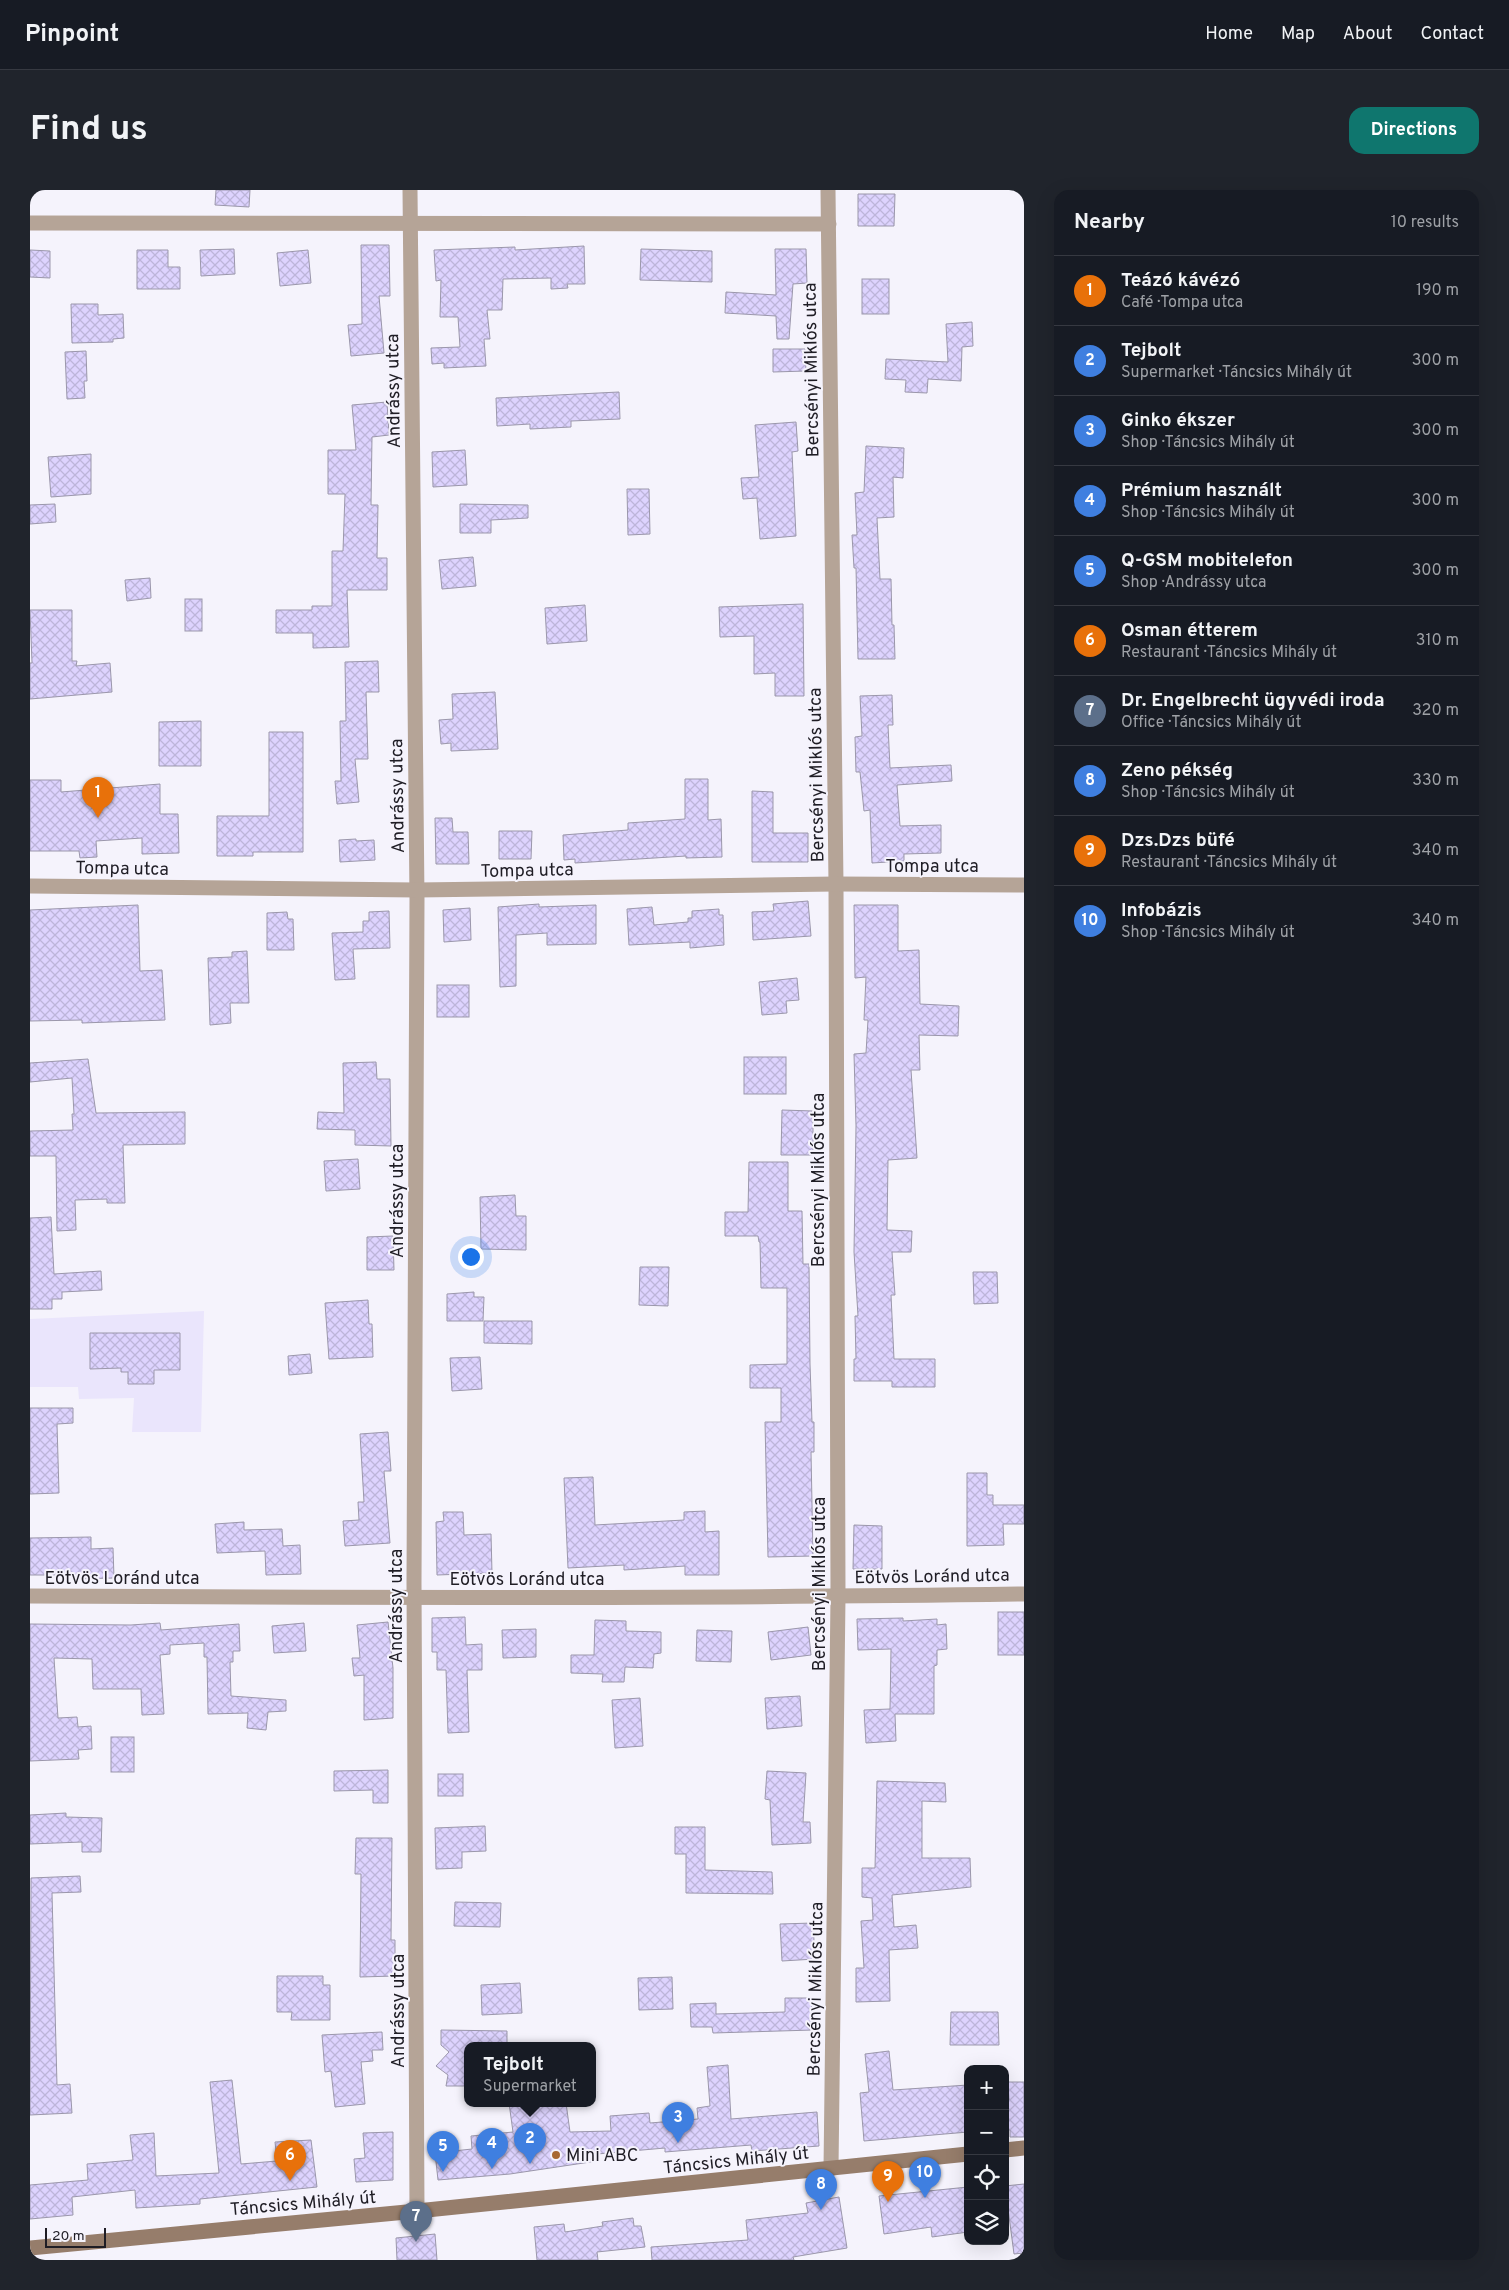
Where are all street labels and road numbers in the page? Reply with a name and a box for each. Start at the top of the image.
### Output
street label: Bercsényi Miklós utca [799,282,826,457]
street label: Andrássy utca [382,333,407,448]
street label: Bercsényi Miklós utca [804,687,831,862]
street label: Andrássy utca [386,738,411,853]
street label: Tompa utca [885,856,979,879]
street label: Tompa utca [75,857,169,882]
street label: Tompa utca [480,859,574,884]
street label: Bercsényi Miklós utca [808,1093,831,1267]
street label: Andrássy utca [387,1144,410,1258]
street label: Bercsényi Miklós utca [809,1497,832,1671]
street label: Andrássy utca [386,1549,409,1663]
street label: Eötvös Loránd utca [854,1565,1010,1590]
street label: Eötvös Loránd utca [44,1568,200,1591]
street label: Eötvös Loránd utca [449,1569,605,1592]
street label: Bercsényi Miklós utca [803,1902,830,2077]
street label: Andrássy utca [388,1954,411,2068]
street label: Táncsics Mihály út [662,2142,810,2181]
street label: Táncsics Mihály út [229,2187,377,2222]

